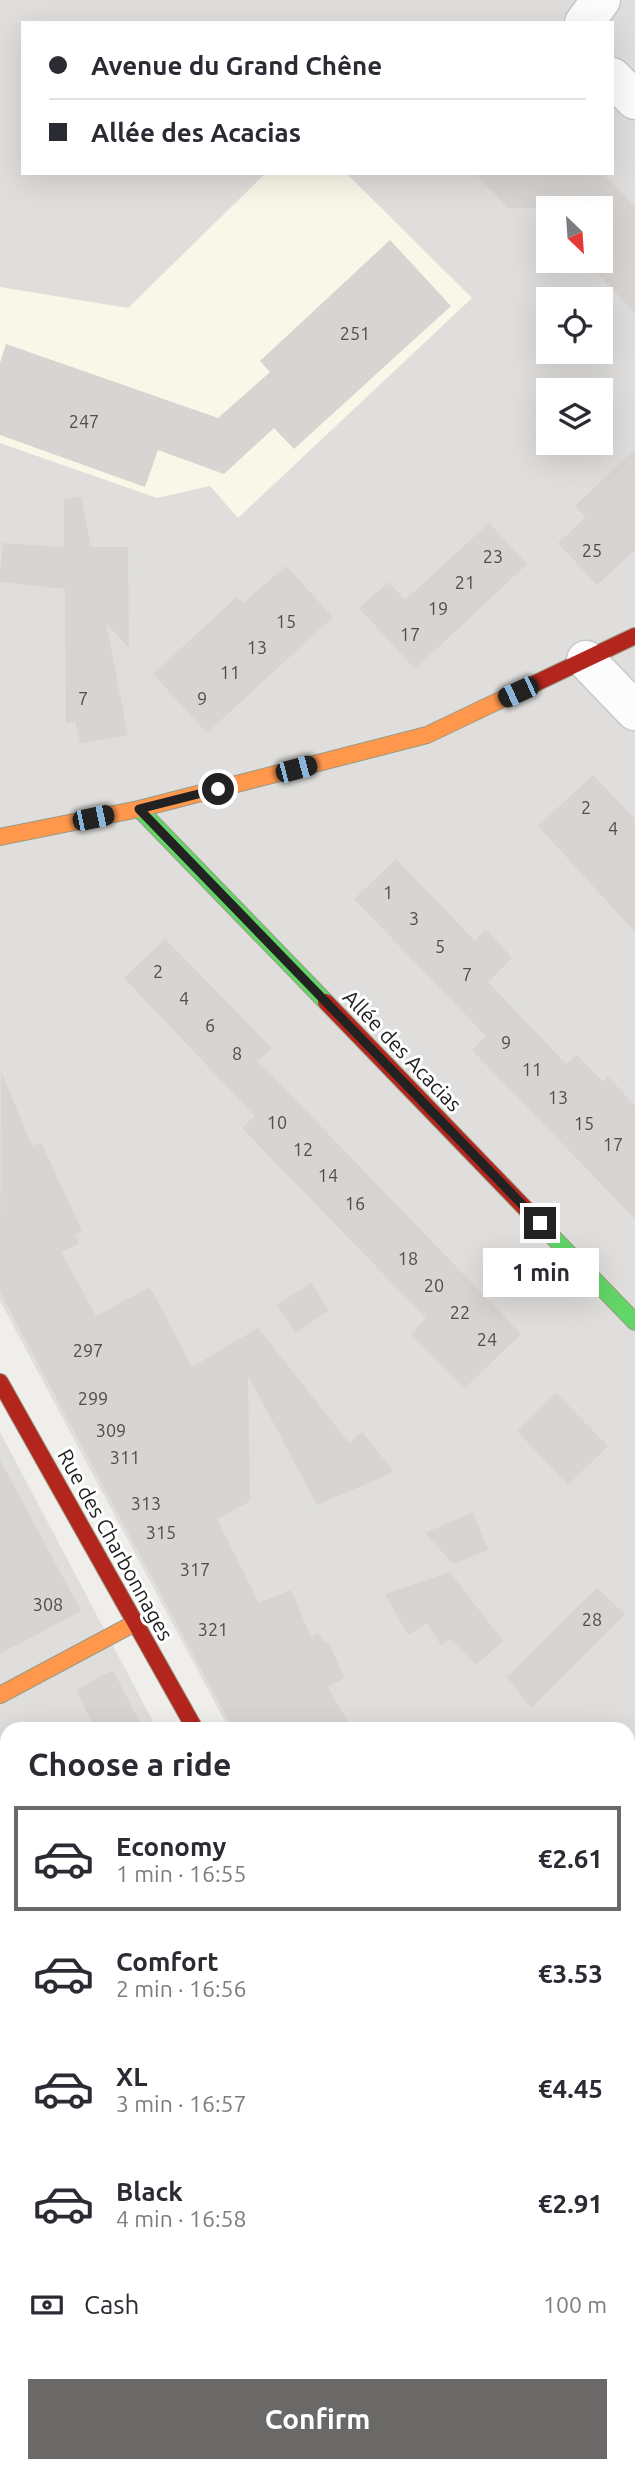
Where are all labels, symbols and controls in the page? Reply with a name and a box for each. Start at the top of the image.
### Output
text: Avenue du Grand Chêne [91,51,382,80]
text: Allée des Acacias [91,118,301,147]
north arrow [536,196,612,273]
map controls [536,196,613,455]
button: locate [536,287,613,364]
house number: 251 [340,323,370,343]
button: layers [536,378,613,455]
house number: 247 [69,411,99,431]
house number: 25 [582,540,602,560]
house number: 23 [483,546,503,566]
house number: 21 [455,572,475,592]
house number: 19 [428,598,448,618]
house number: 15 [276,611,296,631]
house number: 17 [400,624,420,644]
house number: 13 [247,637,267,657]
house number: 11 [220,662,240,682]
car [495,674,542,710]
house number: 7 [78,688,88,708]
house number: 9 [197,688,207,708]
car [273,753,320,785]
route start [202,773,234,805]
house number: 2 [581,797,591,817]
car [71,803,116,833]
house number: 4 [608,818,618,838]
house number: 1 [383,882,393,902]
house number: 3 [409,908,419,928]
house number: 5 [435,936,445,956]
house number: 2 [153,961,163,981]
house number: 7 [462,964,472,984]
street label: Allée des Acacias [339,985,467,1116]
house number: 4 [179,988,189,1008]
house number: 6 [205,1015,215,1035]
house number: 9 [501,1032,511,1052]
house number: 8 [232,1043,242,1063]
house number: 11 [522,1059,542,1079]
house number: 13 [548,1087,568,1107]
house number: 10 [267,1112,287,1132]
house number: 15 [574,1113,594,1133]
house number: 17 [603,1134,623,1154]
house number: 12 [293,1139,313,1159]
house number: 14 [318,1165,338,1185]
house number: 16 [345,1193,365,1213]
route end [524,1207,556,1239]
house number: 18 [398,1248,418,1268]
callout: 1 min [482,1248,598,1296]
text: 1 min [512,1260,570,1285]
house number: 20 [424,1275,444,1295]
house number: 22 [450,1302,470,1322]
house number: 24 [477,1329,497,1349]
house number: 297 [73,1340,103,1360]
house number: 299 [78,1388,108,1408]
house number: 309 [96,1420,126,1440]
street label: Rue des Charbonnages [53,1445,178,1644]
house number: 311 [110,1447,140,1467]
house number: 313 [131,1493,161,1513]
house number: 315 [146,1522,176,1542]
house number: 317 [180,1559,210,1579]
house number: 308 [33,1594,63,1614]
house number: 28 [582,1609,602,1629]
house number: 321 [198,1619,228,1639]
text: Choose a ride [28,1746,231,1782]
icon: car [32,1827,95,1890]
text: Economy [116,1832,226,1861]
text: €2.61 [538,1844,603,1873]
text: 1 min · 16:55 [116,1861,247,1886]
icon: car [32,1942,95,2005]
text: Comfort [116,1947,219,1976]
text: €3.53 [538,1959,603,1988]
text: 2 min · 16:56 [116,1976,247,2001]
icon: car [32,2057,95,2120]
text: XL [116,2062,147,2091]
text: €4.45 [538,2074,603,2103]
text: 3 min · 16:57 [116,2091,247,2116]
icon: car [32,2172,95,2235]
text: Black [116,2177,183,2206]
text: €2.91 [538,2189,603,2218]
text: 4 min · 16:58 [116,2206,247,2231]
icon: cash [28,2286,66,2324]
text: Cash [84,2290,139,2319]
text: 100 m [543,2292,607,2317]
button: Confirm [28,2379,607,2459]

